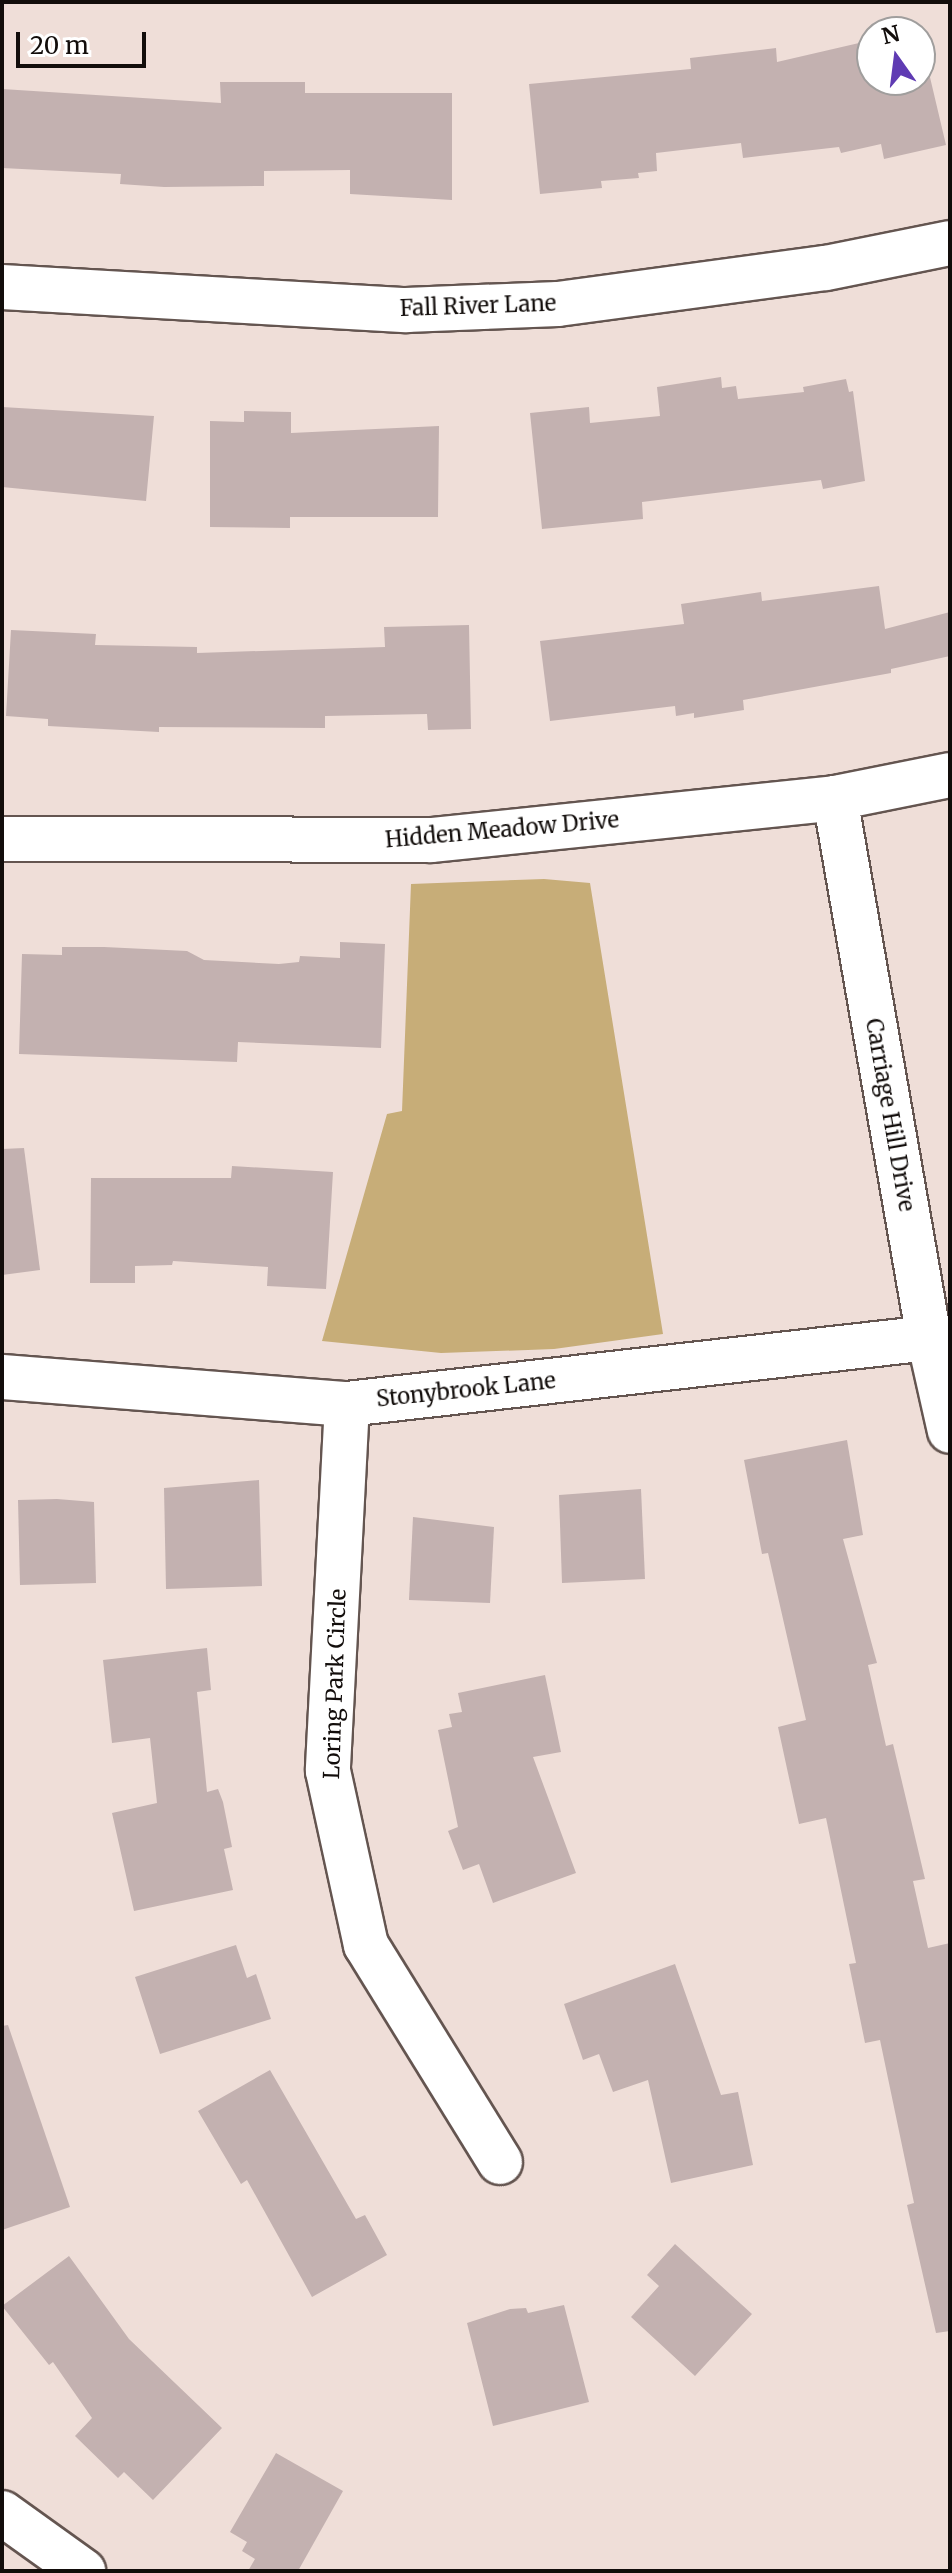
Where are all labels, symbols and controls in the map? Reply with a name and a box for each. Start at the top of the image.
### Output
scale bar [20,16,150,66]
north arrow [856,16,936,96]
text: N [879,19,902,50]
text: 20 m [30,30,89,61]
street label: Fall River Lane [399,290,557,322]
street label: Hidden Meadow Drive [384,807,620,853]
street label: Carriage Hill Drive [860,1016,920,1214]
street label: Stonybrook Lane [375,1367,557,1413]
street label: Loring Park Circle [318,1588,352,1780]

